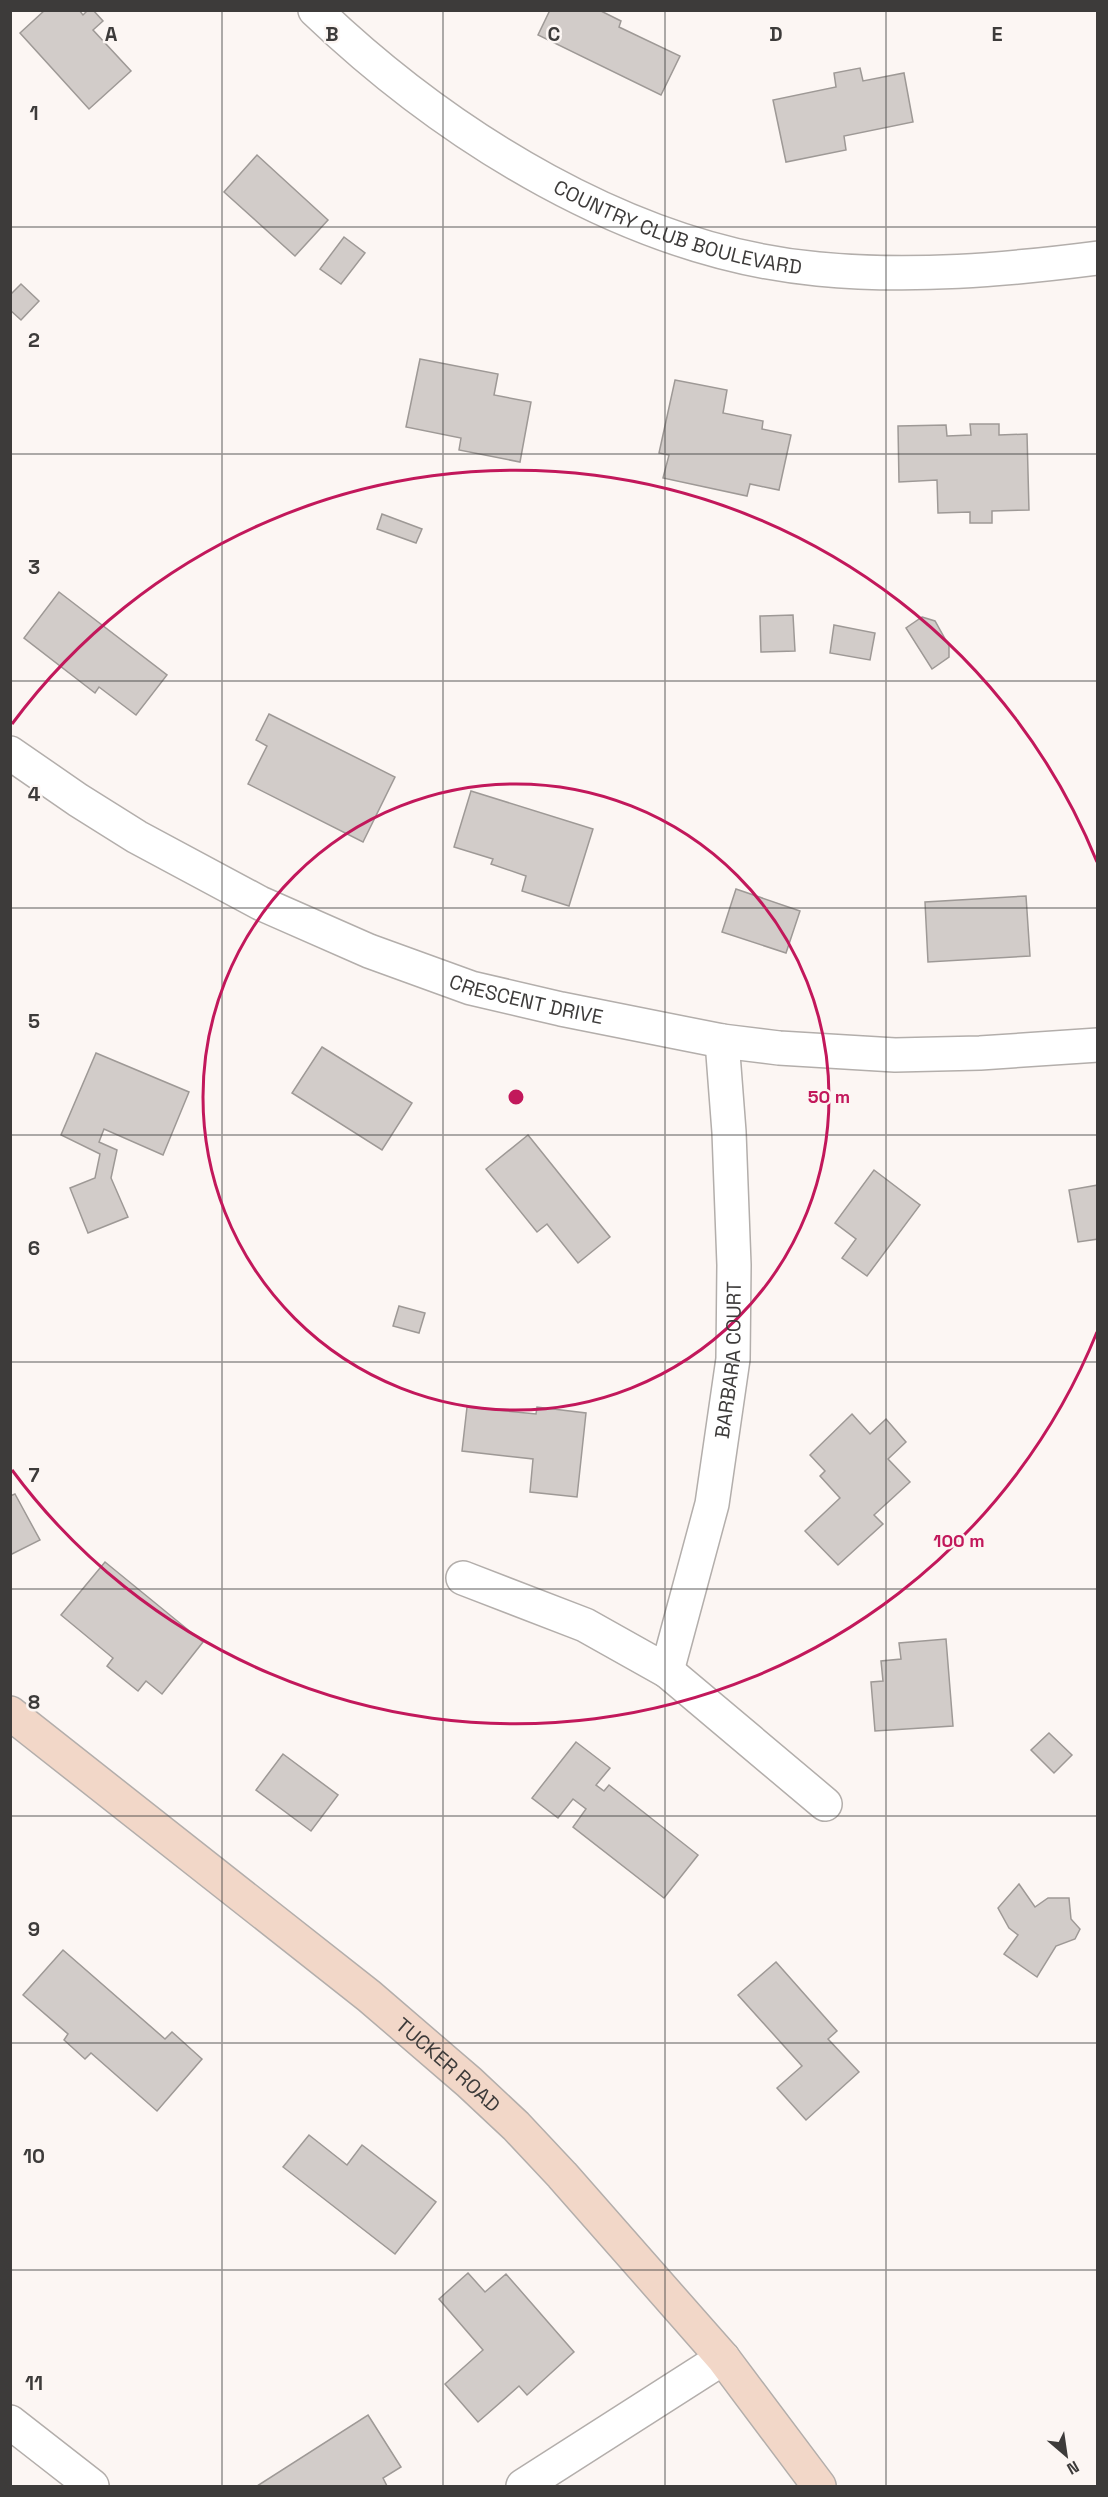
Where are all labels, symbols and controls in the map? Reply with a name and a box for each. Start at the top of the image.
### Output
text: A [105,21,118,47]
text: B [325,21,339,47]
text: C [548,21,561,47]
text: D [769,21,783,47]
text: E [991,21,1003,47]
text: 1 [29,100,39,126]
street label: COUNTRY CLUB BOULEVARD [549,174,804,280]
text: 2 [28,327,40,353]
text: 3 [28,554,40,580]
text: 4 [28,781,41,807]
street label: CRESCENT DRIVE [446,968,605,1030]
text: 5 [28,1008,40,1034]
text: 50 m [808,1085,850,1108]
centre of rings [506,1087,526,1107]
text: 6 [28,1235,40,1261]
street label: BARBARA COURT [709,1281,747,1440]
text: 7 [28,1462,40,1488]
text: 100 m [933,1529,985,1552]
text: 8 [28,1689,40,1715]
text: 9 [28,1916,40,1942]
street label: TUCKER ROAD [390,2012,506,2118]
text: 10 [23,2143,45,2169]
text: 11 [25,2370,43,2396]
north arrow [1036,2425,1096,2485]
text: N [1063,2456,1083,2479]

